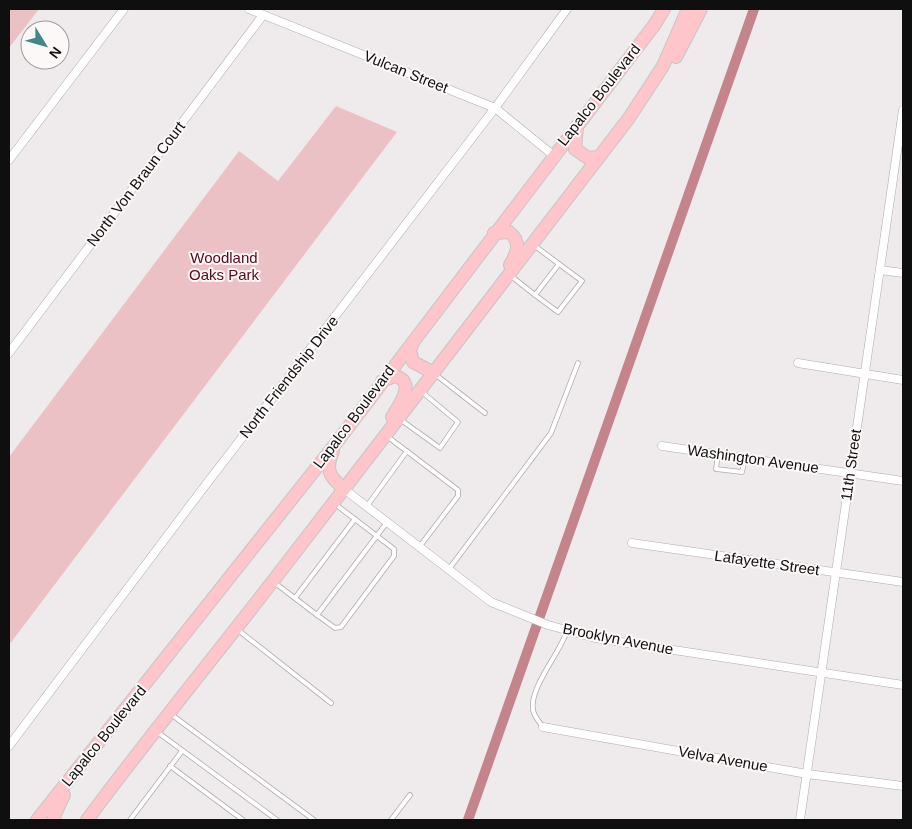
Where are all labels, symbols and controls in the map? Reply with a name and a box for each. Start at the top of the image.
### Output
north arrow [20,20,70,70]
street label: Lapalco Boulevard [554,40,644,149]
text: N [46,44,65,62]
street label: Vulcan Street [362,47,452,96]
street label: North Von Braun Court [83,117,189,249]
park label: Woodland Oaks Park [189,249,260,283]
street label: North Friendship Drive [236,312,341,441]
street label: Lapalco Boulevard [309,362,398,471]
street label: 11th Street [837,427,864,502]
street label: Washington Avenue [686,441,820,476]
street label: Lafayette Street [713,547,822,578]
street label: Brooklyn Avenue [561,619,675,658]
street label: Lapalco Boulevard [58,682,149,789]
street label: Velva Avenue [677,742,769,775]

